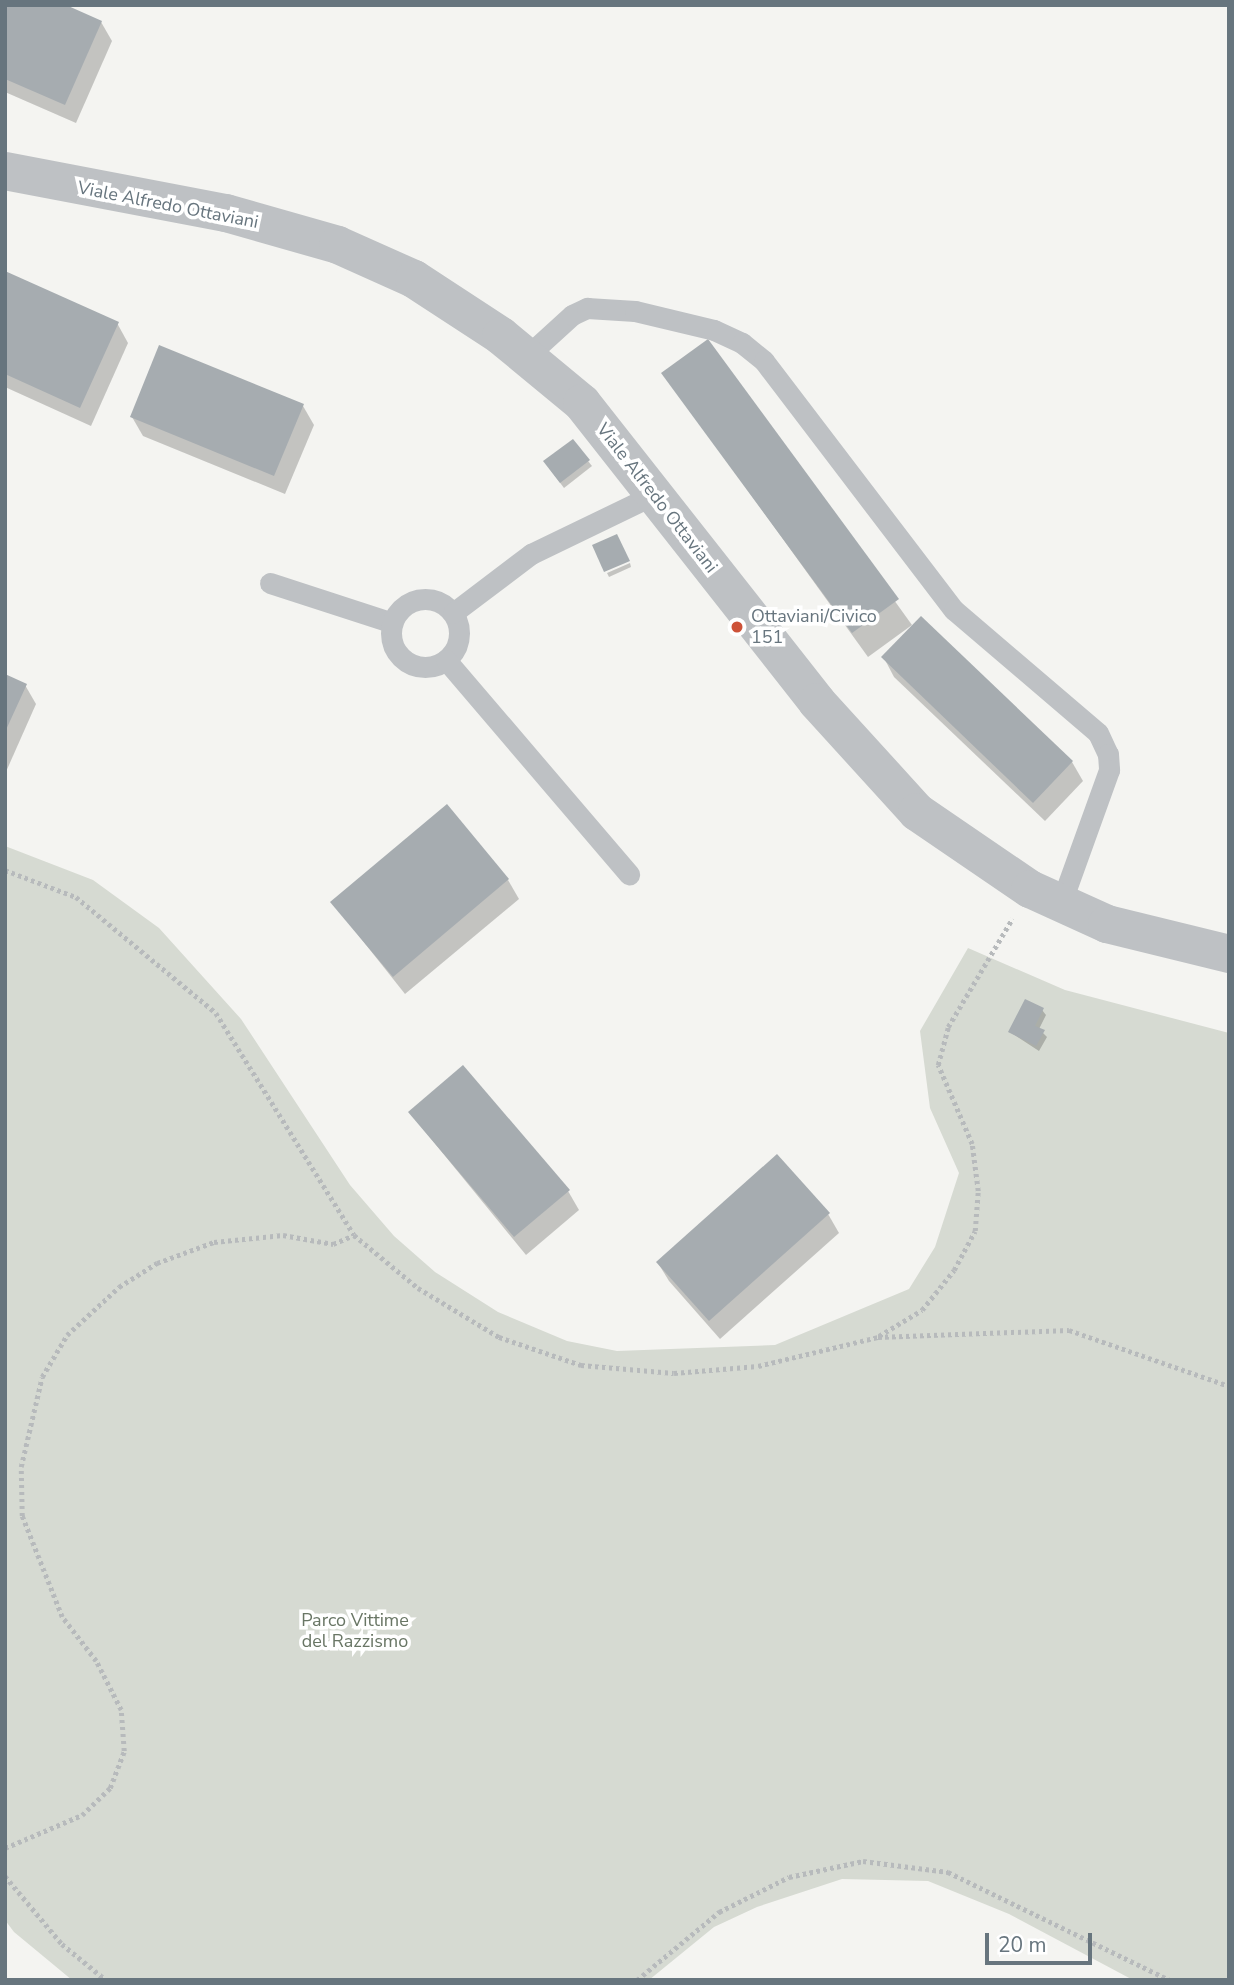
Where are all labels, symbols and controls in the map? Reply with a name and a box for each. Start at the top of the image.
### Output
street label: Viale Alfredo Ottaviani [76,177,260,233]
street label: Viale Alfredo Ottaviani [592,419,722,577]
place label: Ottaviani/Civico 151 [751,606,877,648]
marker: Ottaviani/Civico 151 [729,619,745,635]
park label: Parco Vittime del Razzismo [301,1610,409,1652]
scale bar [989,1918,1096,1962]
text: 20 m [998,1931,1047,1959]

